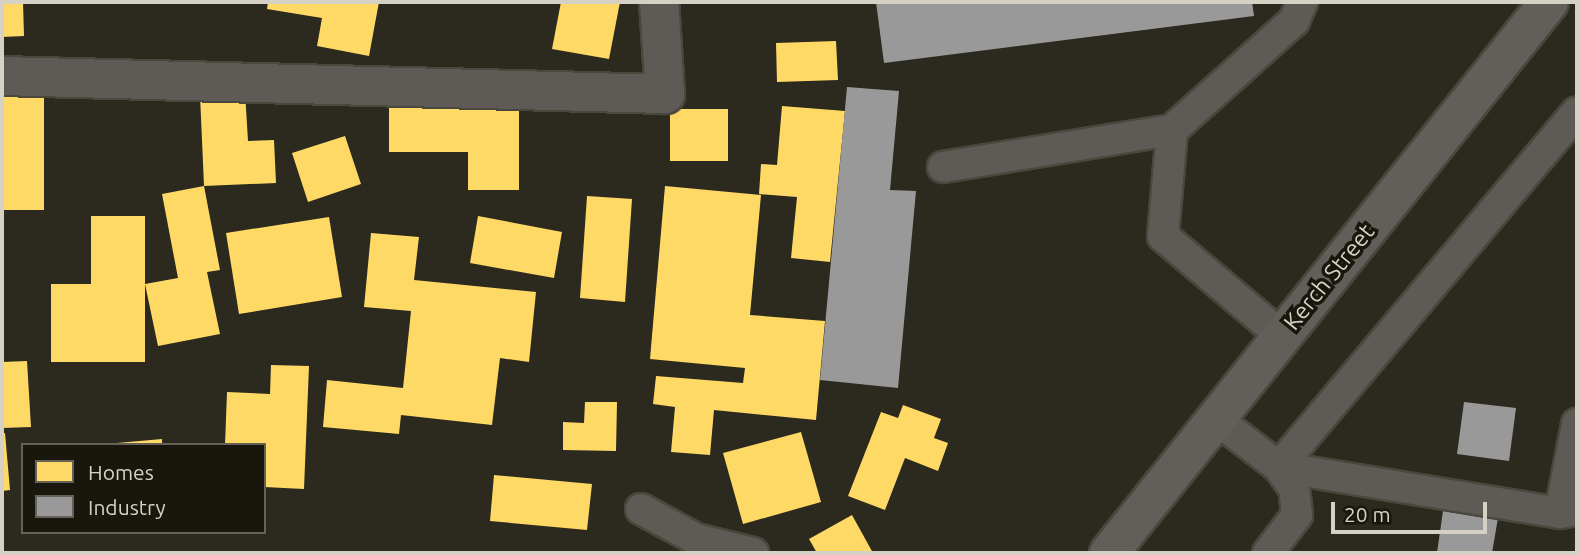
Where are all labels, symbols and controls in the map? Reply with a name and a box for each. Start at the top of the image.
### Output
street label: Kerch Street [1278,218,1380,336]
legend [21,443,266,534]
text: Homes [88,460,154,484]
scale bar [1334,489,1490,532]
text: Industry [88,495,166,519]
text: 20 m [1344,502,1391,526]

